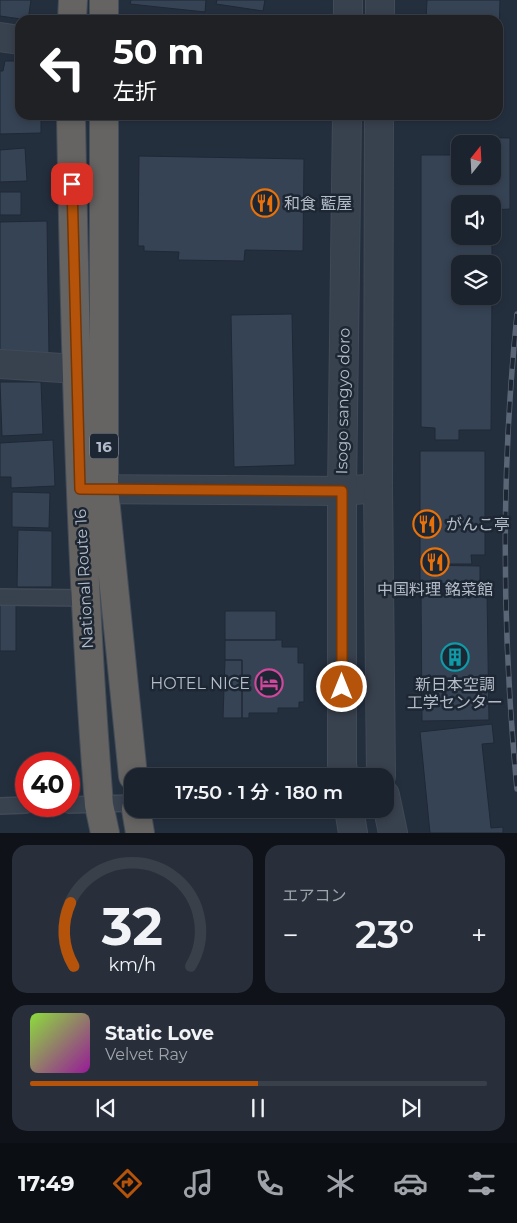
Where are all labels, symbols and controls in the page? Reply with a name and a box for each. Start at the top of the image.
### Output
text: 50 m [113,30,204,73]
icon: left [30,35,95,100]
text: 左折 [113,78,157,105]
north arrow [451,135,501,185]
map controls [451,135,501,305]
pin [51,163,93,205]
icon: arrive [58,170,86,198]
restaurant icon: 和食 藍屋 [250,188,280,218]
place label: 和食 藍屋 [284,194,352,213]
button: sound [451,195,501,245]
button: layers [451,255,501,305]
street label: Isogo sangyo doro [332,328,354,474]
road number: 16 [90,434,118,458]
street label: National Route 16 [71,508,97,649]
restaurant icon: がんこ亭 [412,509,442,539]
place label: がんこ亭 [446,515,510,534]
restaurant icon: 中国料理 銘菜館 [420,547,450,577]
place label: 中国料理 銘菜館 [377,580,493,599]
building icon: 新日本空調 工学センター [440,642,470,672]
position arrow [315,660,367,712]
hotel icon: HOTEL NICE [254,668,284,698]
place label: HOTEL NICE [150,674,250,693]
place label: 新日本空調 工学センター [407,675,503,712]
speed limit sign: 40 [15,752,80,817]
text: 17:50 · 1 分 · 180 m [175,781,343,804]
text: エアコン [283,886,347,905]
text: 32 [101,895,163,958]
text: 23° [355,911,415,958]
text: − [283,918,299,952]
text: + [471,918,487,952]
text: km/h [108,954,156,975]
text: Static Love [105,1022,214,1045]
text: Velvet Ray [105,1045,187,1064]
icon: previous [92,1094,120,1122]
icon: pause [244,1094,272,1122]
icon: next [397,1094,425,1122]
icon: directions [110,1166,145,1201]
icon: music [181,1166,216,1201]
icon: phone [252,1166,287,1201]
icon: climate [323,1166,358,1201]
icon: car [393,1166,428,1201]
icon: filters [464,1166,499,1201]
text: 17:49 [18,1170,75,1197]

